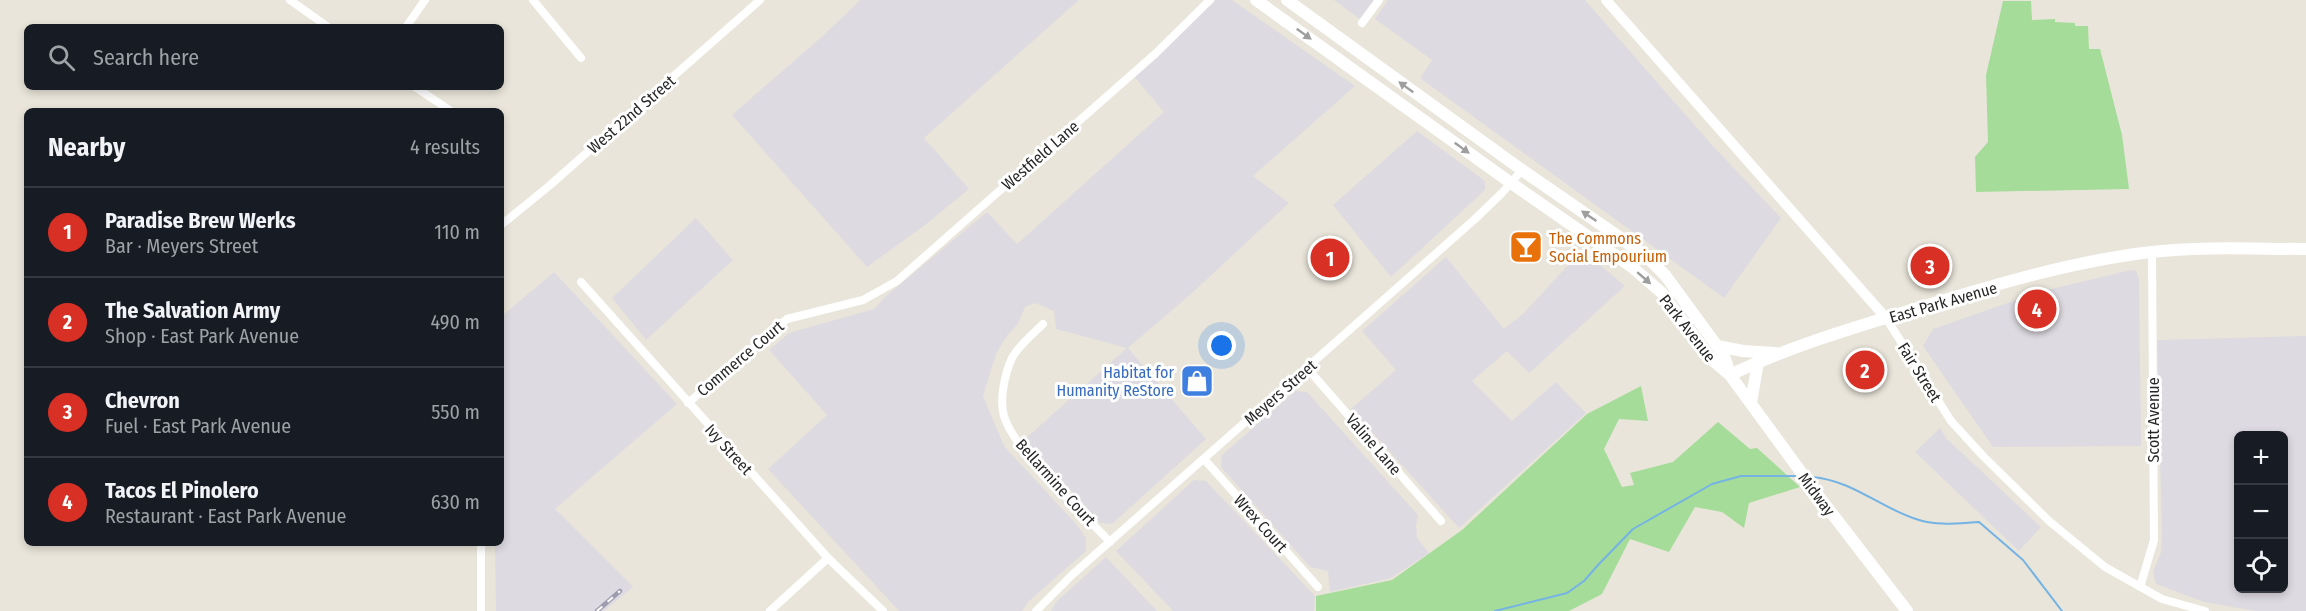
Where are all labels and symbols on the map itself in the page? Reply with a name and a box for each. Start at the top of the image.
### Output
one-way arrow [1295,28,1311,40]
street label: West 22nd Street [584,71,680,158]
one-way arrow [1399,81,1415,93]
street label: Westfield Lane [998,117,1083,194]
one-way arrow [1454,142,1470,154]
one-way arrow [1581,210,1597,222]
bar icon: The Commons Social Empourium [1508,229,1544,265]
place label: The Commons Social Empourium [1549,229,1667,266]
pin: 1 [1310,236,1350,280]
pin: 3 [1910,244,1950,288]
one-way arrow [1636,271,1651,284]
street label: East Park Avenue [1887,278,1999,327]
pin: 4 [2018,286,2056,332]
street label: Park Avenue [1655,291,1720,366]
street label: Commerce Court [693,316,788,400]
your location [1207,331,1236,360]
street label: Fair Street [1894,339,1946,406]
pin: 2 [1846,348,1884,392]
street label: Meyers Street [1240,355,1321,429]
place label: Habitat for Humanity ReStore [1056,363,1174,400]
shop icon: Habitat for Humanity ReStore [1179,363,1215,399]
street label: Scott Avenue [2144,377,2163,463]
street label: Valine Lane [1342,410,1405,479]
street label: Ivy Street [701,420,757,479]
street label: Bellarmine Court [1012,435,1100,530]
street label: Midway [1794,469,1839,520]
street label: Wrex Court [1230,491,1292,557]

